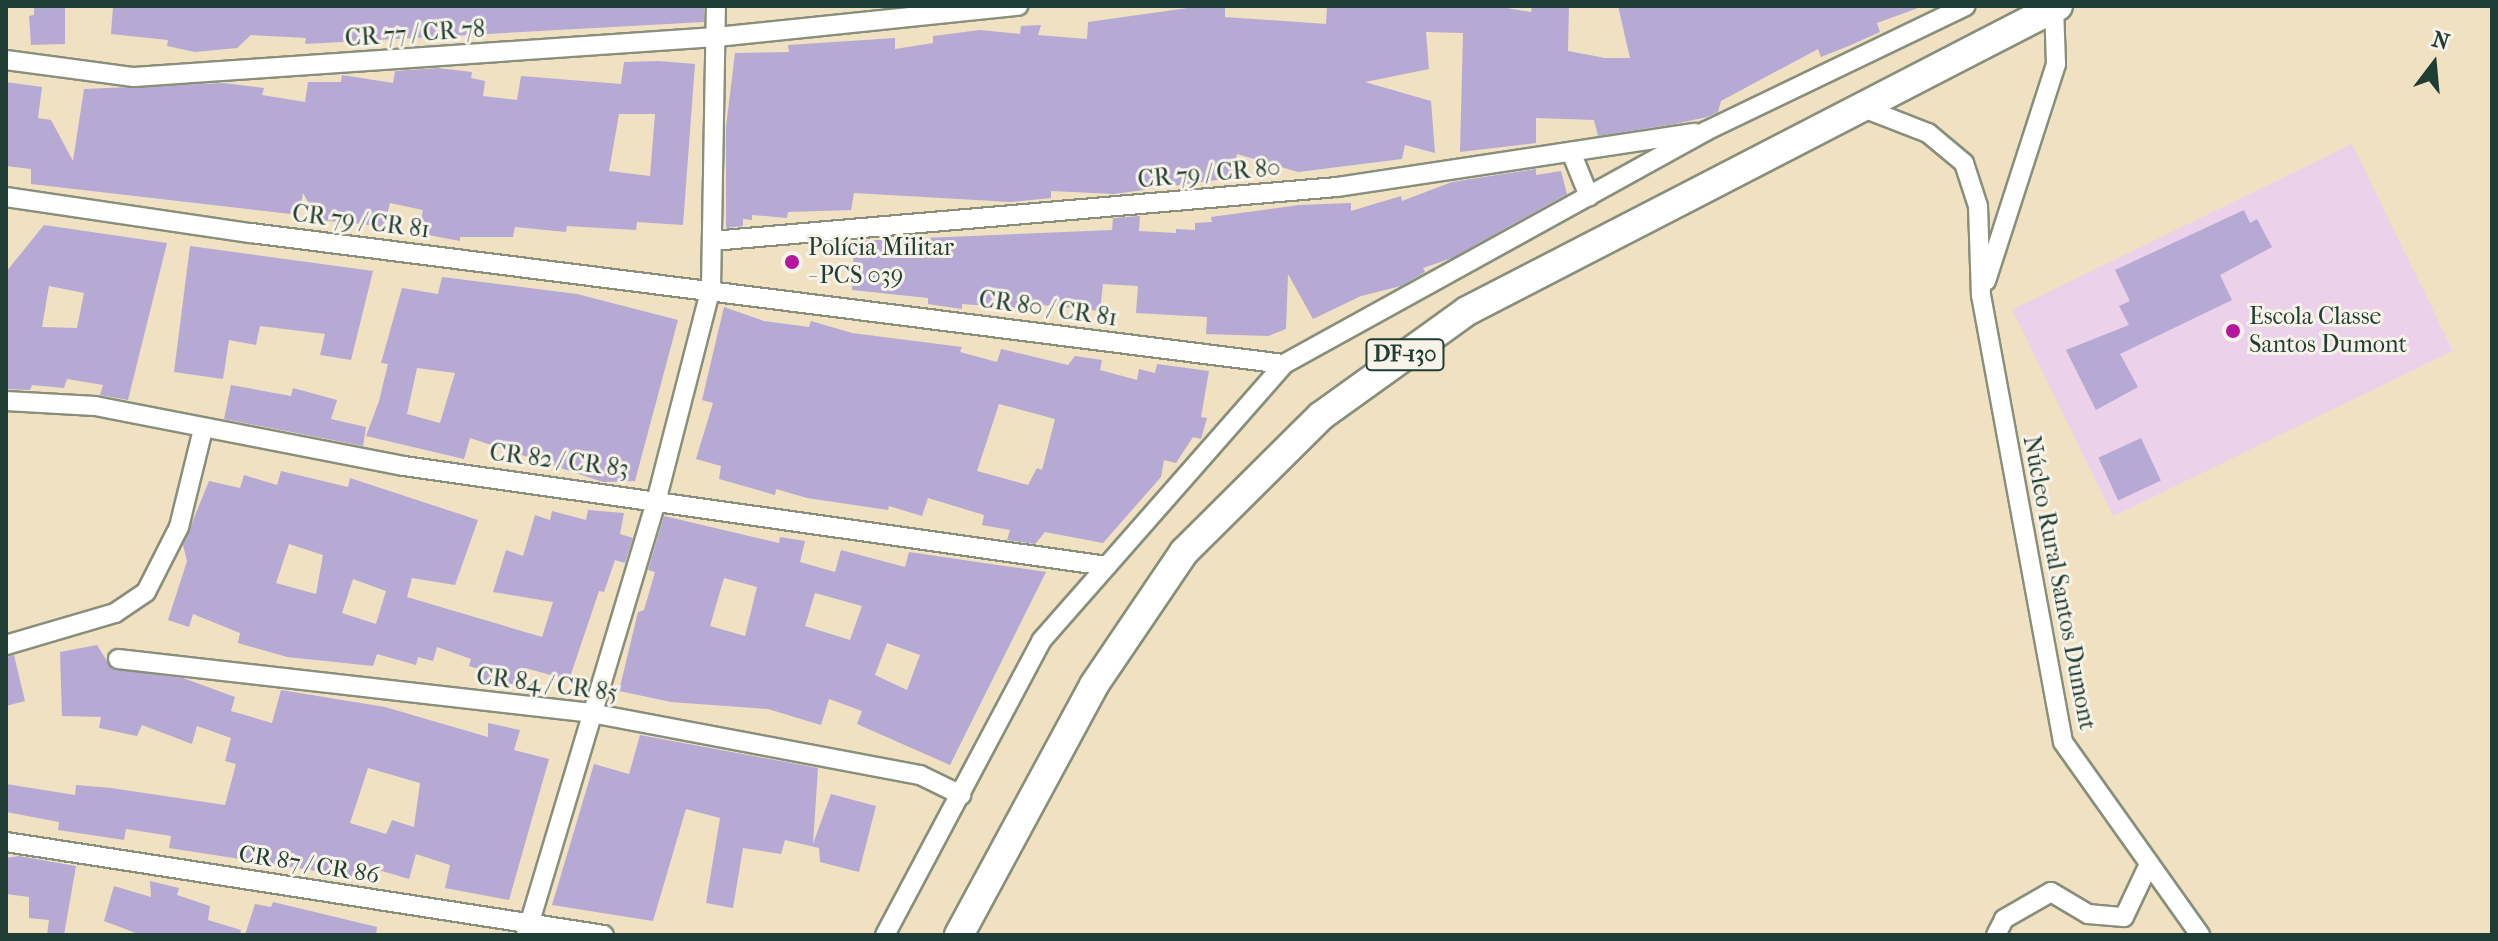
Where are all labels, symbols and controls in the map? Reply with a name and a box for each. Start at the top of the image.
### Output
street label: CR 77 / CR 78 [344,15,486,53]
north arrow [2394,24,2474,104]
text: N [2429,26,2452,56]
street label: CR 79 / CR 80 [1137,153,1281,195]
street label: CR 79 / CR 81 [291,199,431,245]
place label: Polícia Militar - PCS 039 [808,234,954,290]
marker: Polícia Militar - PCS 039 [783,253,801,271]
street label: CR 80 / CR 81 [977,285,1119,333]
place label: Escola Classe Santos Dumont [2249,303,2407,359]
marker: Escola Classe Santos Dumont [2224,322,2242,340]
road number: DF-130 [1365,337,1445,373]
street label: Núcleo Rural Santos Dumont [2016,433,2102,733]
street label: CR 82 / CR 83 [488,438,630,484]
street label: CR 84 / CR 85 [475,662,619,708]
street label: CR 87 / CR 86 [237,840,381,890]

